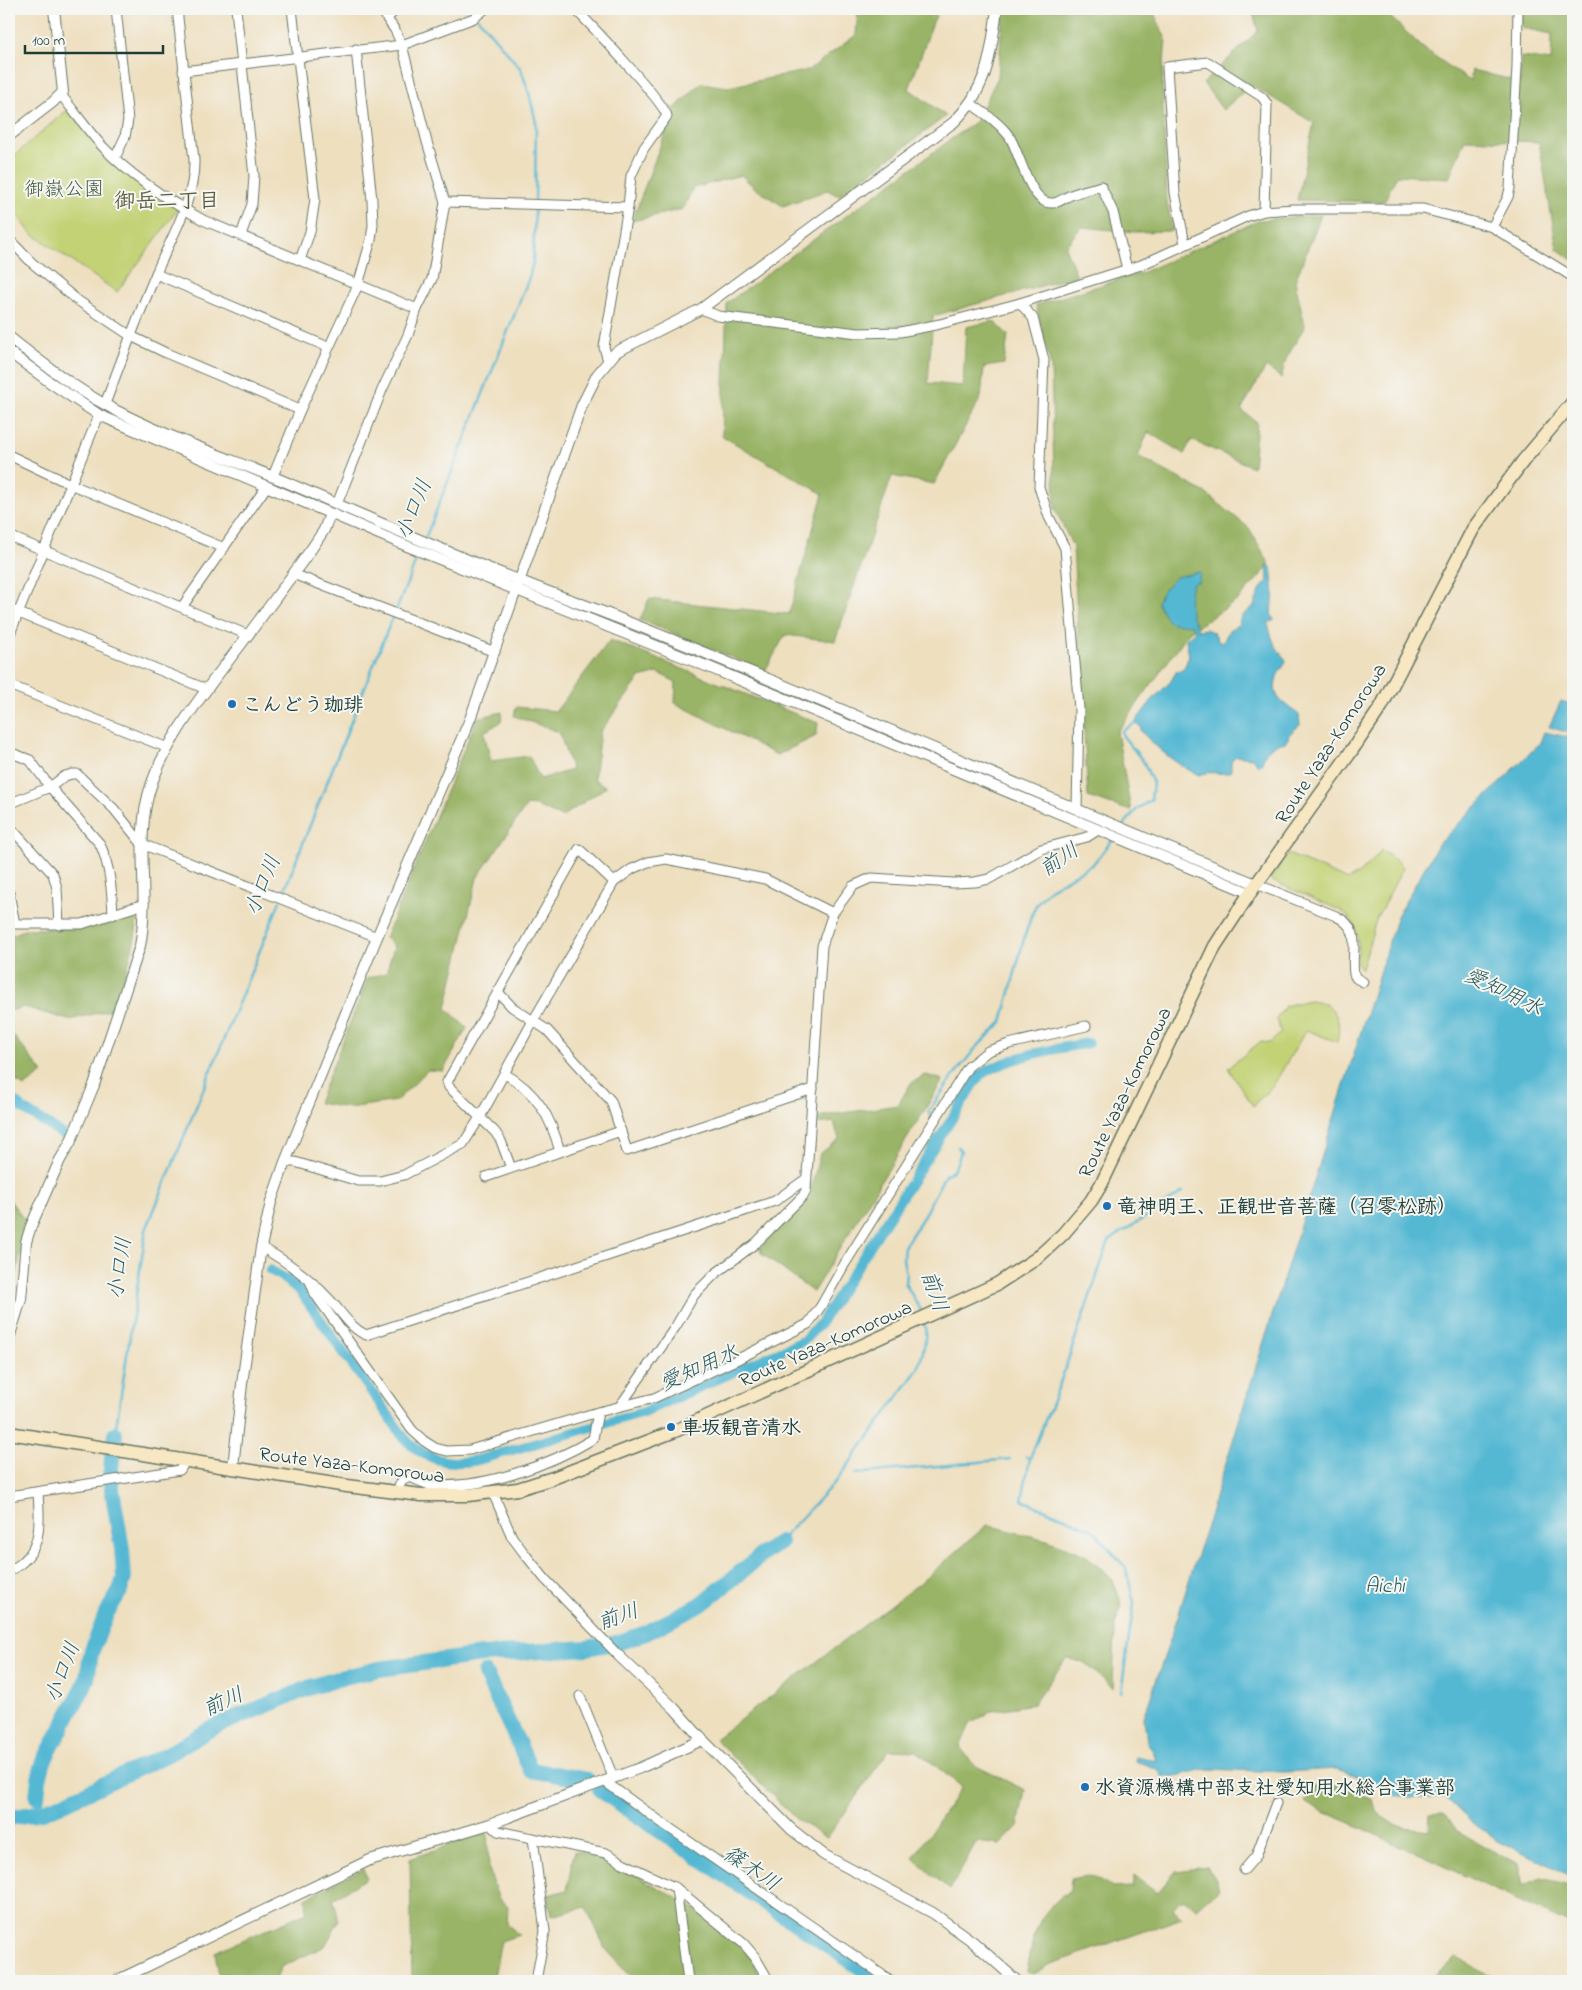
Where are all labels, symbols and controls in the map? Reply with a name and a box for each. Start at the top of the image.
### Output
scale bar [25,22,162,54]
text: 100 m [32,30,65,52]
park label: 御嶽公園 [24,176,104,205]
district label: 御岳二丁目 [115,187,220,217]
water label: 小口川 [389,475,441,545]
street label: Route Yaza-Komorowa [1269,658,1395,831]
place label: こんどう珈琲 [242,692,364,721]
marker: こんどう珈琲 [226,698,238,710]
water label: 前川 [1034,836,1086,885]
water label: 小口川 [238,851,290,921]
water label: 愛知用水 [1459,961,1547,1025]
street label: Route Yaza-Komorowa [1072,1003,1180,1183]
place label: 竜神明王、正観世音菩薩（召零松跡） [1117,1194,1457,1223]
marker: 竜神明王、正観世音菩薩（召零松跡） [1101,1200,1113,1212]
water label: 小口川 [102,1235,140,1302]
water label: 前川 [912,1267,954,1316]
street label: Route Yaza-Komorowa [735,1294,917,1397]
water label: 愛知用水 [655,1338,744,1400]
place label: 車坂観音清水 [681,1415,801,1444]
marker: 車坂観音清水 [665,1421,677,1433]
street label: Route Yaza-Komorowa [257,1441,446,1492]
water label: Aichi [1365,1572,1407,1602]
water label: 前川 [594,1597,643,1639]
water label: 小口川 [39,1638,89,1708]
water label: 前川 [199,1681,249,1725]
place label: 水資源機構中部支社愛知用水総合事業部 [1095,1775,1455,1804]
marker: 水資源機構中部支社愛知用水総合事業部 [1079,1781,1091,1793]
water label: 篠木川 [716,1840,785,1900]

